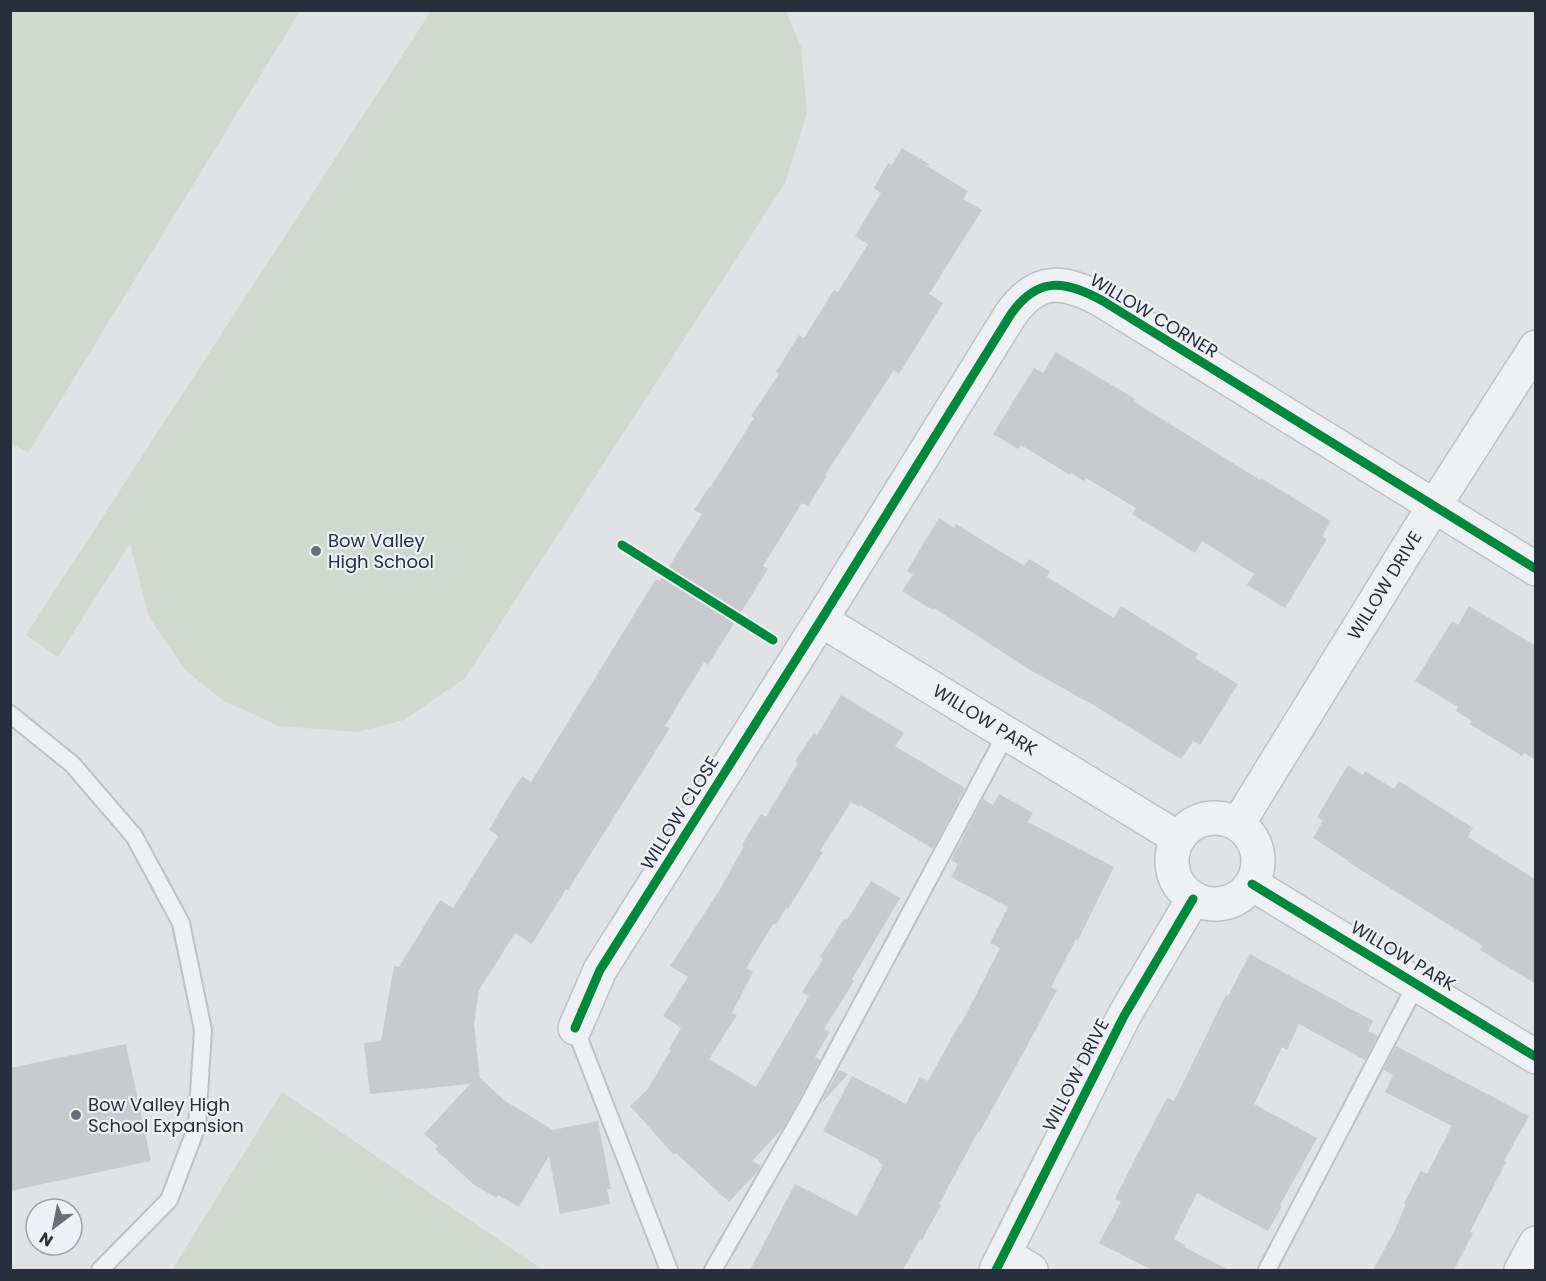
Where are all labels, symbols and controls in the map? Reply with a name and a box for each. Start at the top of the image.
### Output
street label: WILLOW CORNER [1085,267,1223,364]
street label: WILLOW DRIVE [1341,526,1427,645]
place label: Bow Valley High School [328,528,434,574]
marker: Bow Valley High School [309,544,323,558]
street label: WILLOW PARK [928,678,1042,761]
street label: WILLOW CLOSE [635,751,725,874]
street label: WILLOW PARK [1346,914,1461,997]
street label: WILLOW DRIVE [1036,1014,1115,1136]
place label: Bow Valley High School Expansion [88,1092,244,1138]
marker: Bow Valley High School Expansion [69,1108,83,1122]
north arrow [24,1197,84,1257]
text: N [35,1226,58,1252]

